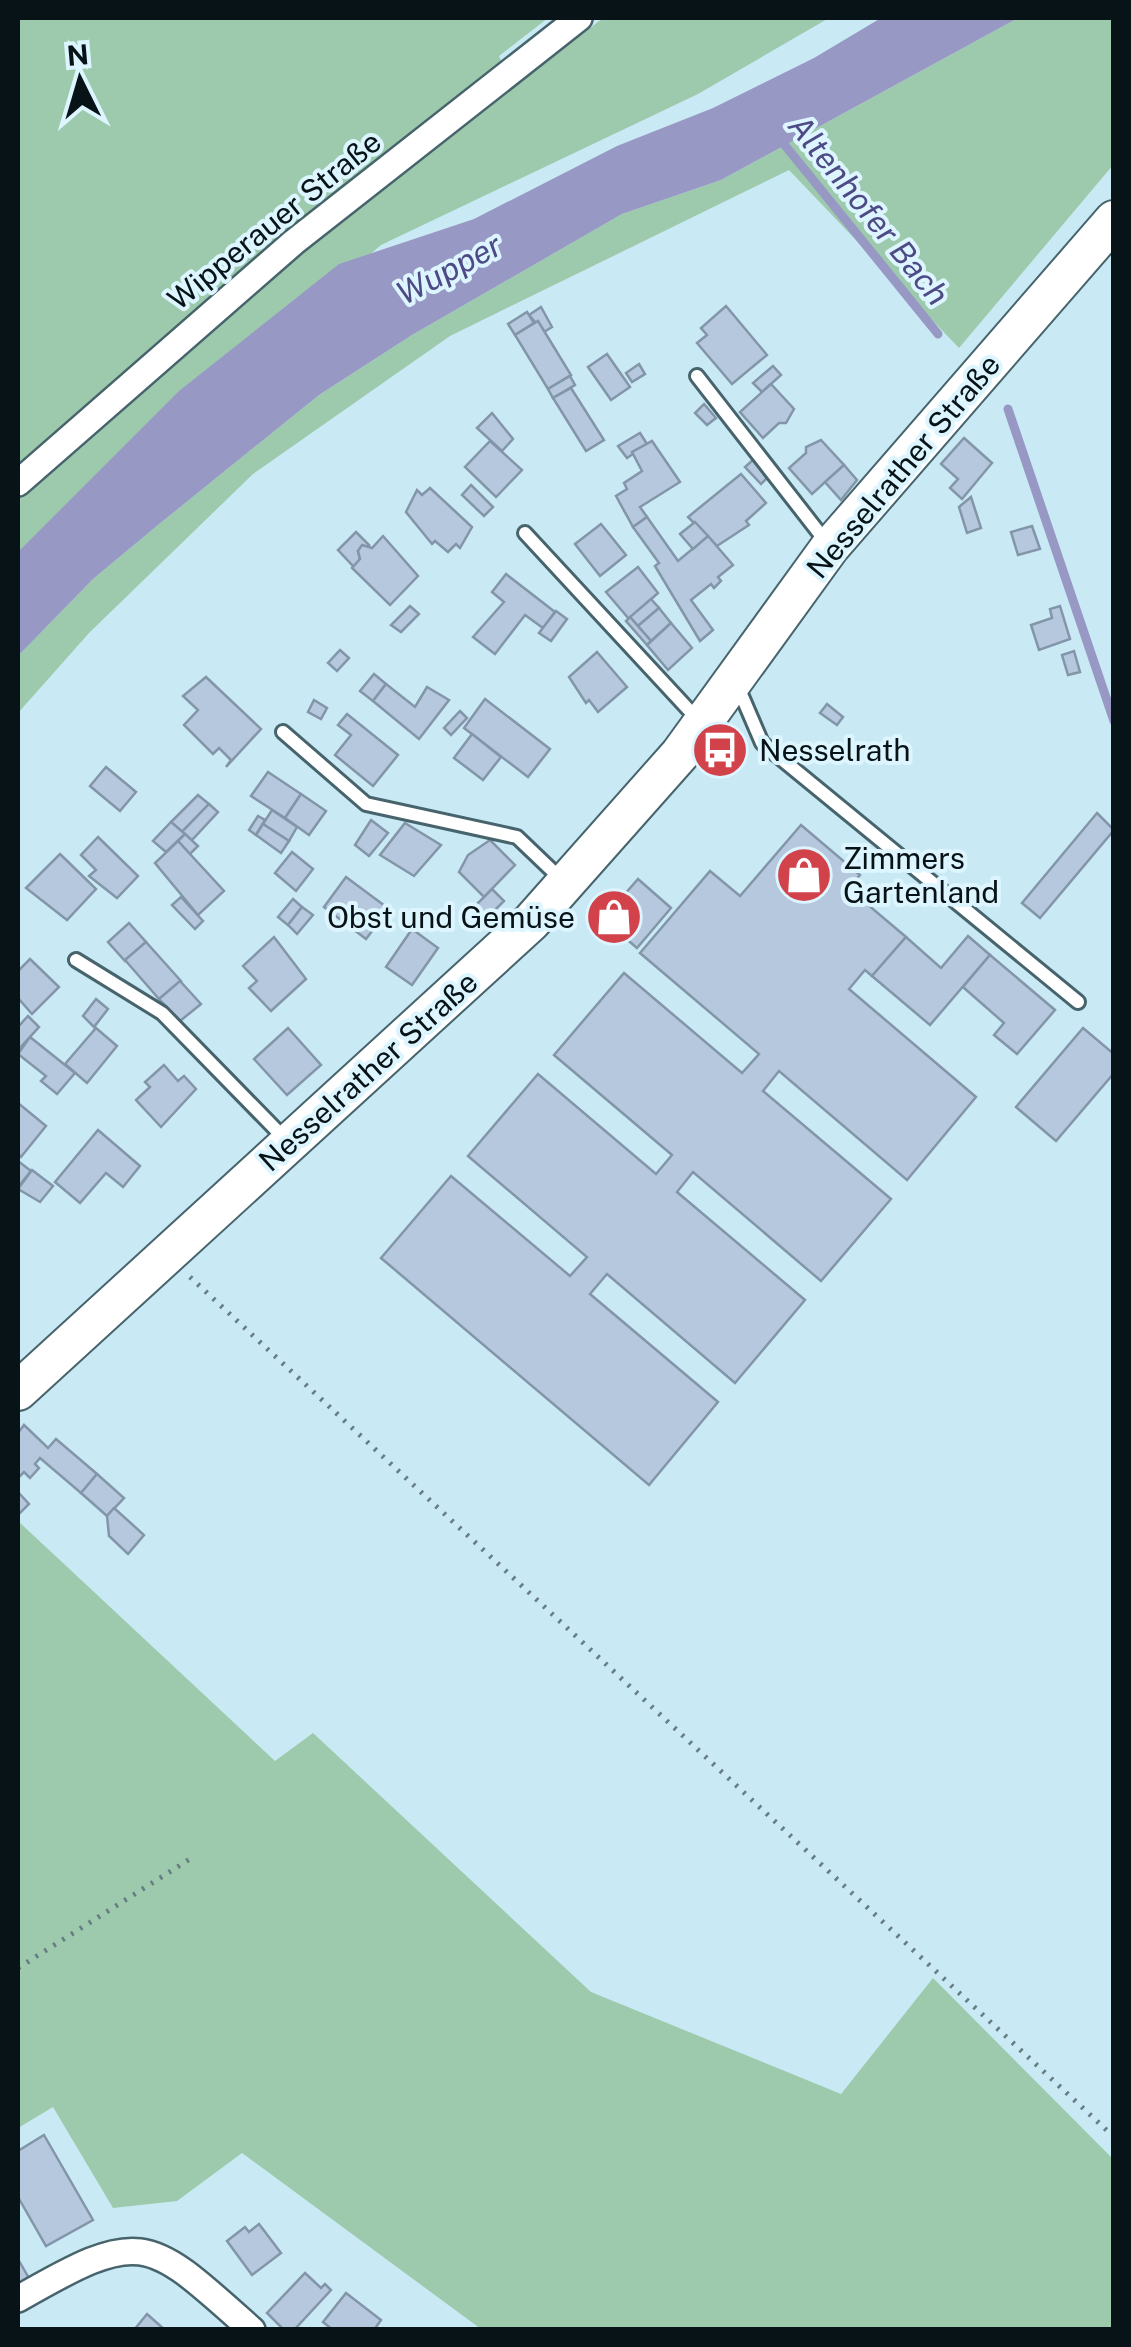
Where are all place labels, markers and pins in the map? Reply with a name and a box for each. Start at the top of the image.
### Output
bus stop icon: Nesselrath [690,720,750,780]
place label: Nesselrath [759,732,911,768]
place label: Zimmers Gartenland [843,840,999,910]
shop icon: Zimmers Gartenland [774,845,834,905]
shop icon: Obst und Gemüse [584,887,644,947]
place label: Obst und Gemüse [327,899,575,935]

